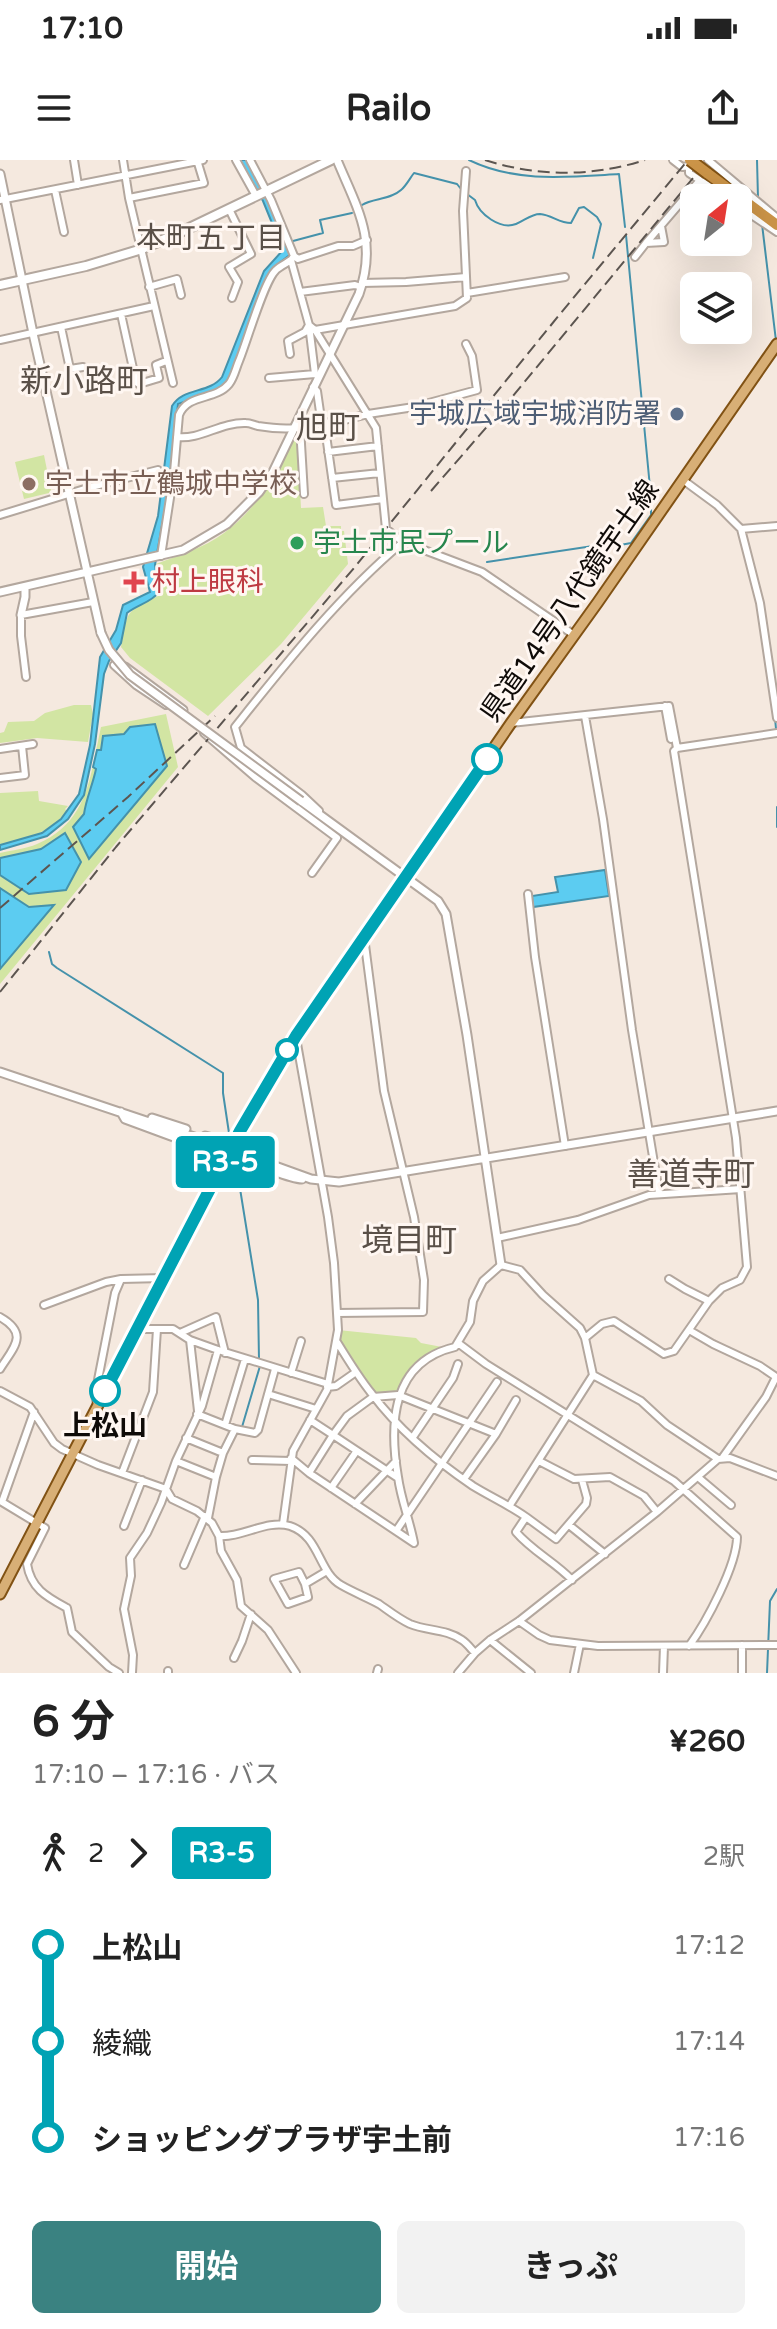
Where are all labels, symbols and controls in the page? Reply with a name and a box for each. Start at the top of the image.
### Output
text: 17:10 [40,10,123,47]
icon: menu [32,86,76,130]
icon: share [701,86,745,130]
text: Railo [346,87,431,130]
north arrow [680,184,752,256]
map controls [680,184,752,344]
district label: 本町五丁目 [136,220,286,257]
button: layers [680,272,752,344]
district label: 新小路町 [20,363,148,401]
place label: 宇城広域宇城消防署 [409,397,661,431]
marker: 宇城広域宇城消防署 [668,405,686,423]
district label: 旭町 [296,409,360,447]
place label: 宇土市立鶴城中学校 [45,467,297,501]
street label: 県道14号八代鏡宇土線 [474,474,666,728]
marker: 宇土市立鶴城中学校 [20,475,38,493]
place label: 宇土市民プール [313,526,509,560]
marker: 宇土市民プール [288,534,306,552]
place label: 村上眼科 [152,565,264,599]
marker: 村上眼科 [123,571,145,593]
unlabelled marker [472,744,502,774]
unlabelled marker [276,1039,298,1061]
line badge: R3-5 [169,1136,281,1188]
text: R3-5 [192,1145,258,1179]
district label: 善道寺町 [627,1156,755,1194]
district label: 境目町 [361,1222,457,1260]
marker: 上松山 [90,1376,120,1406]
place label: 上松山 [63,1409,147,1443]
text: 6 分 [32,1696,115,1749]
text: ¥260 [669,1723,745,1760]
text: 17:10 – 17:16 · バス [32,1759,280,1790]
icon: walk [32,1831,76,1875]
icon: forward [116,1831,160,1875]
text: R3-5 [188,1836,255,1870]
text: 2 [88,1838,104,1869]
text: 2駅 [703,1841,745,1872]
text: 上松山 [92,1930,182,1967]
text: 17:12 [673,1930,745,1961]
text: 綾織 [92,2026,152,2063]
text: 17:14 [673,2026,745,2057]
text: ショッピングプラザ宇土前 [92,2122,452,2159]
text: 17:16 [673,2122,745,2153]
button: 開始 [32,2221,381,2313]
button: きっぷ [397,2221,745,2313]

